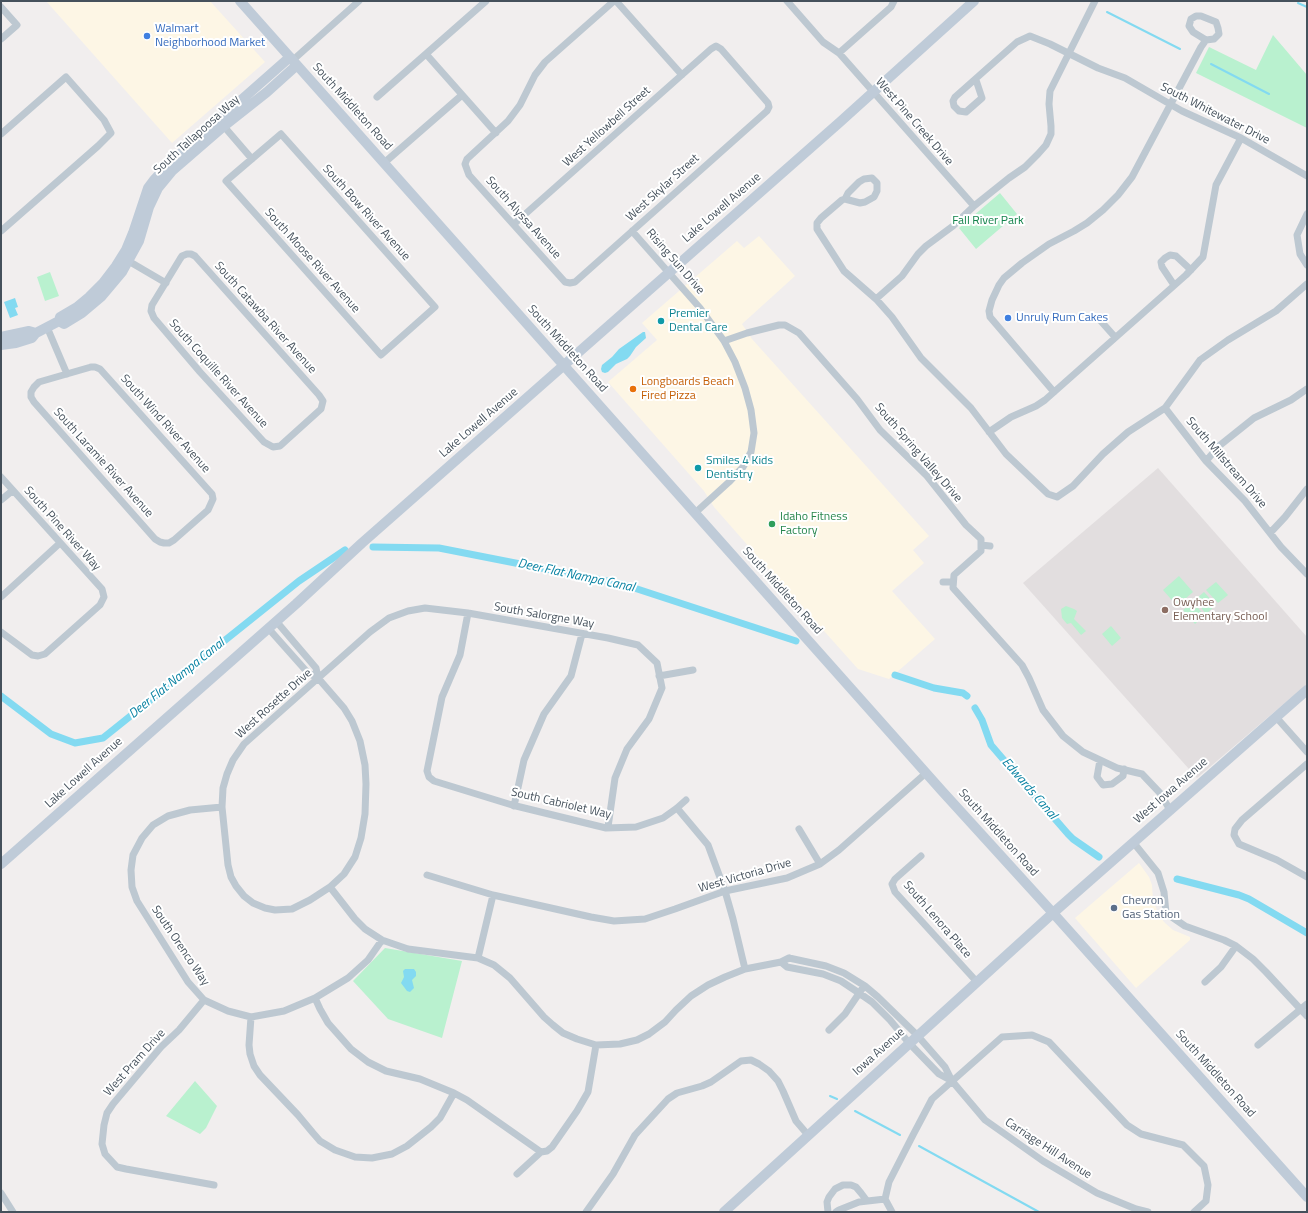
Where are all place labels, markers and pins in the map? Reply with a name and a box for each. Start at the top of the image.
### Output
place label: Walmart Neighborhood Market [155,22,265,50]
marker: Walmart Neighborhood Market [142,31,152,41]
place label: Premier Dental Care [669,307,727,335]
place label: Unruly Rum Cakes [1016,311,1108,325]
marker: Unruly Rum Cakes [1003,313,1013,323]
marker: Premier Dental Care [656,316,666,326]
place label: Longboards Beach Fired Pizza [641,375,734,403]
marker: Longboards Beach Fired Pizza [628,384,638,394]
place label: Smiles 4 Kids Dentistry [706,454,773,482]
marker: Smiles 4 Kids Dentistry [693,463,703,473]
place label: Idaho Fitness Factory [780,510,847,538]
marker: Idaho Fitness Factory [767,519,777,529]
place label: Owyhee Elementary School [1173,596,1267,624]
marker: Owyhee Elementary School [1160,605,1170,615]
place label: Chevron Gas Station [1122,894,1180,922]
marker: Chevron Gas Station [1109,903,1119,913]

